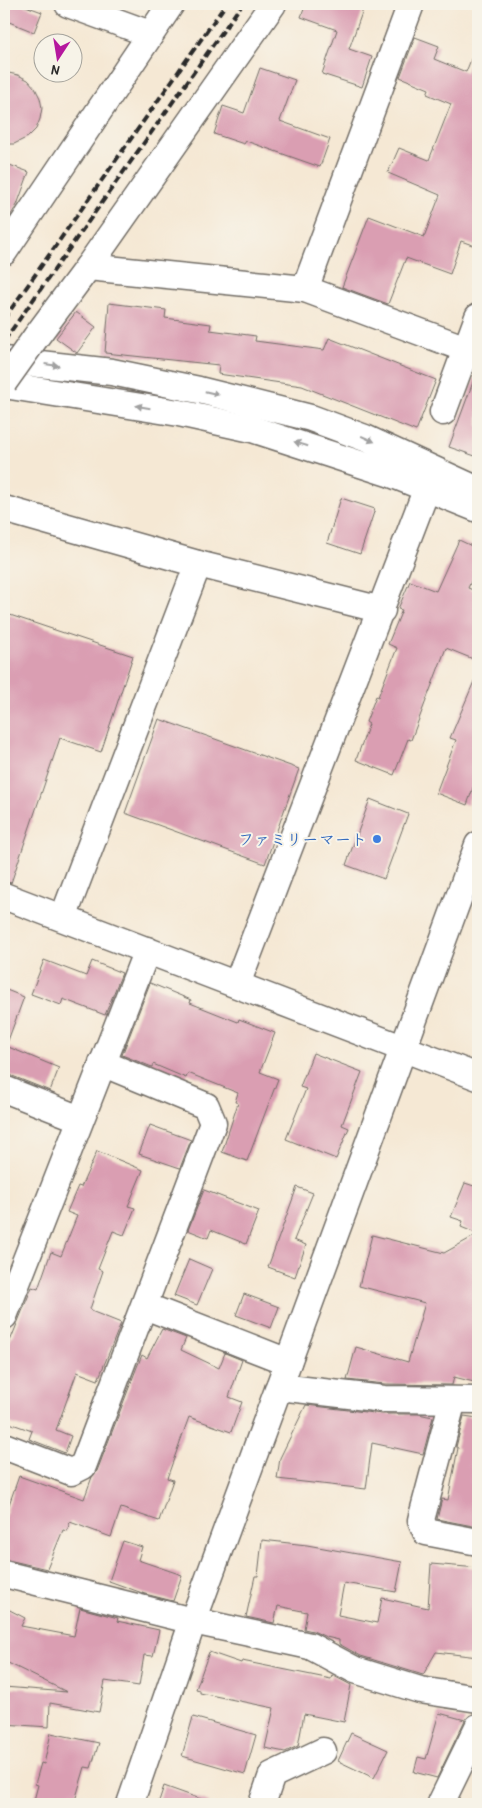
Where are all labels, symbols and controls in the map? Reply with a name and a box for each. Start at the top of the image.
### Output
north arrow [32,32,82,82]
text: N [49,61,61,81]
one-way arrow [44,361,60,369]
one-way arrow [205,389,220,397]
one-way arrow [135,403,151,411]
one-way arrow [361,436,375,444]
one-way arrow [293,440,308,448]
place label: ファミリーマート [238,828,367,850]
marker: ファミリーマート [371,833,383,845]

